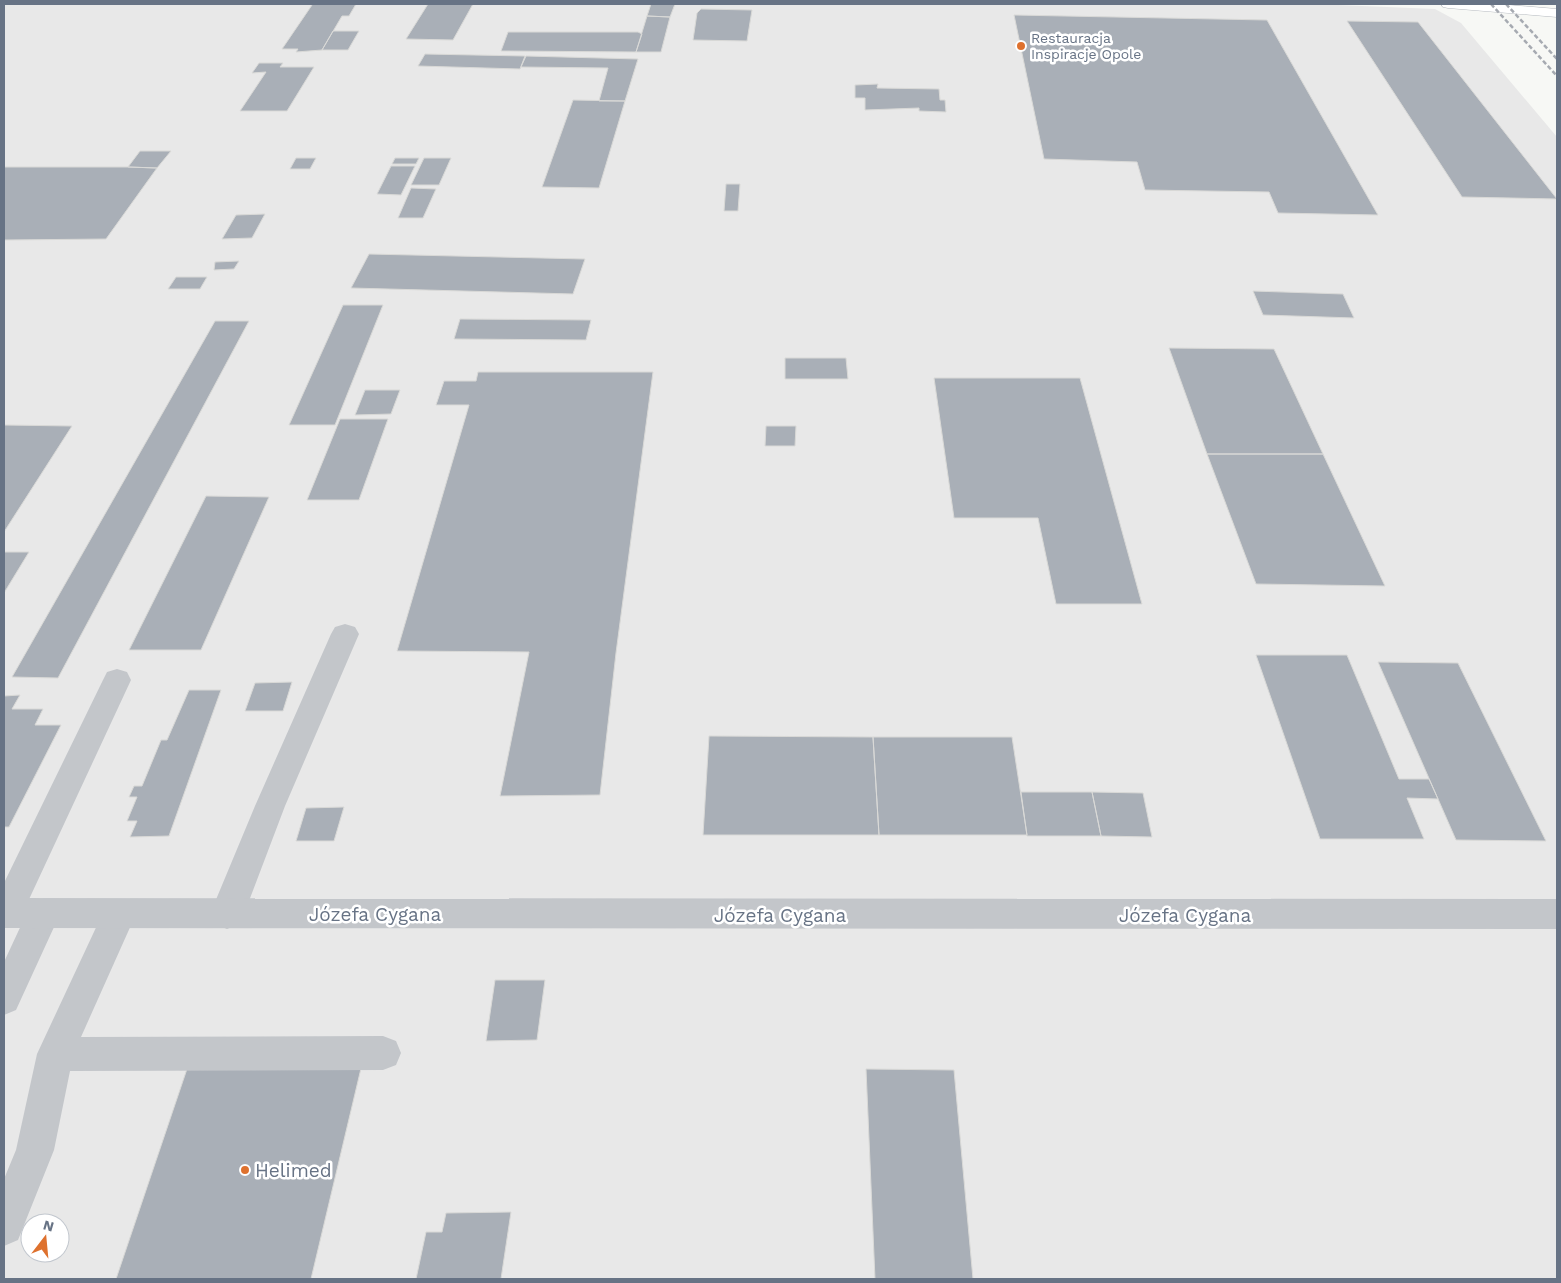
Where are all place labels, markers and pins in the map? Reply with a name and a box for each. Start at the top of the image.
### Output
place label: Restauracja Inspiracje Opole [1031,30,1141,62]
marker: Restauracja Inspiracje Opole [1015,40,1027,52]
place label: Helimed [255,1159,332,1182]
marker: Helimed [239,1164,251,1176]

